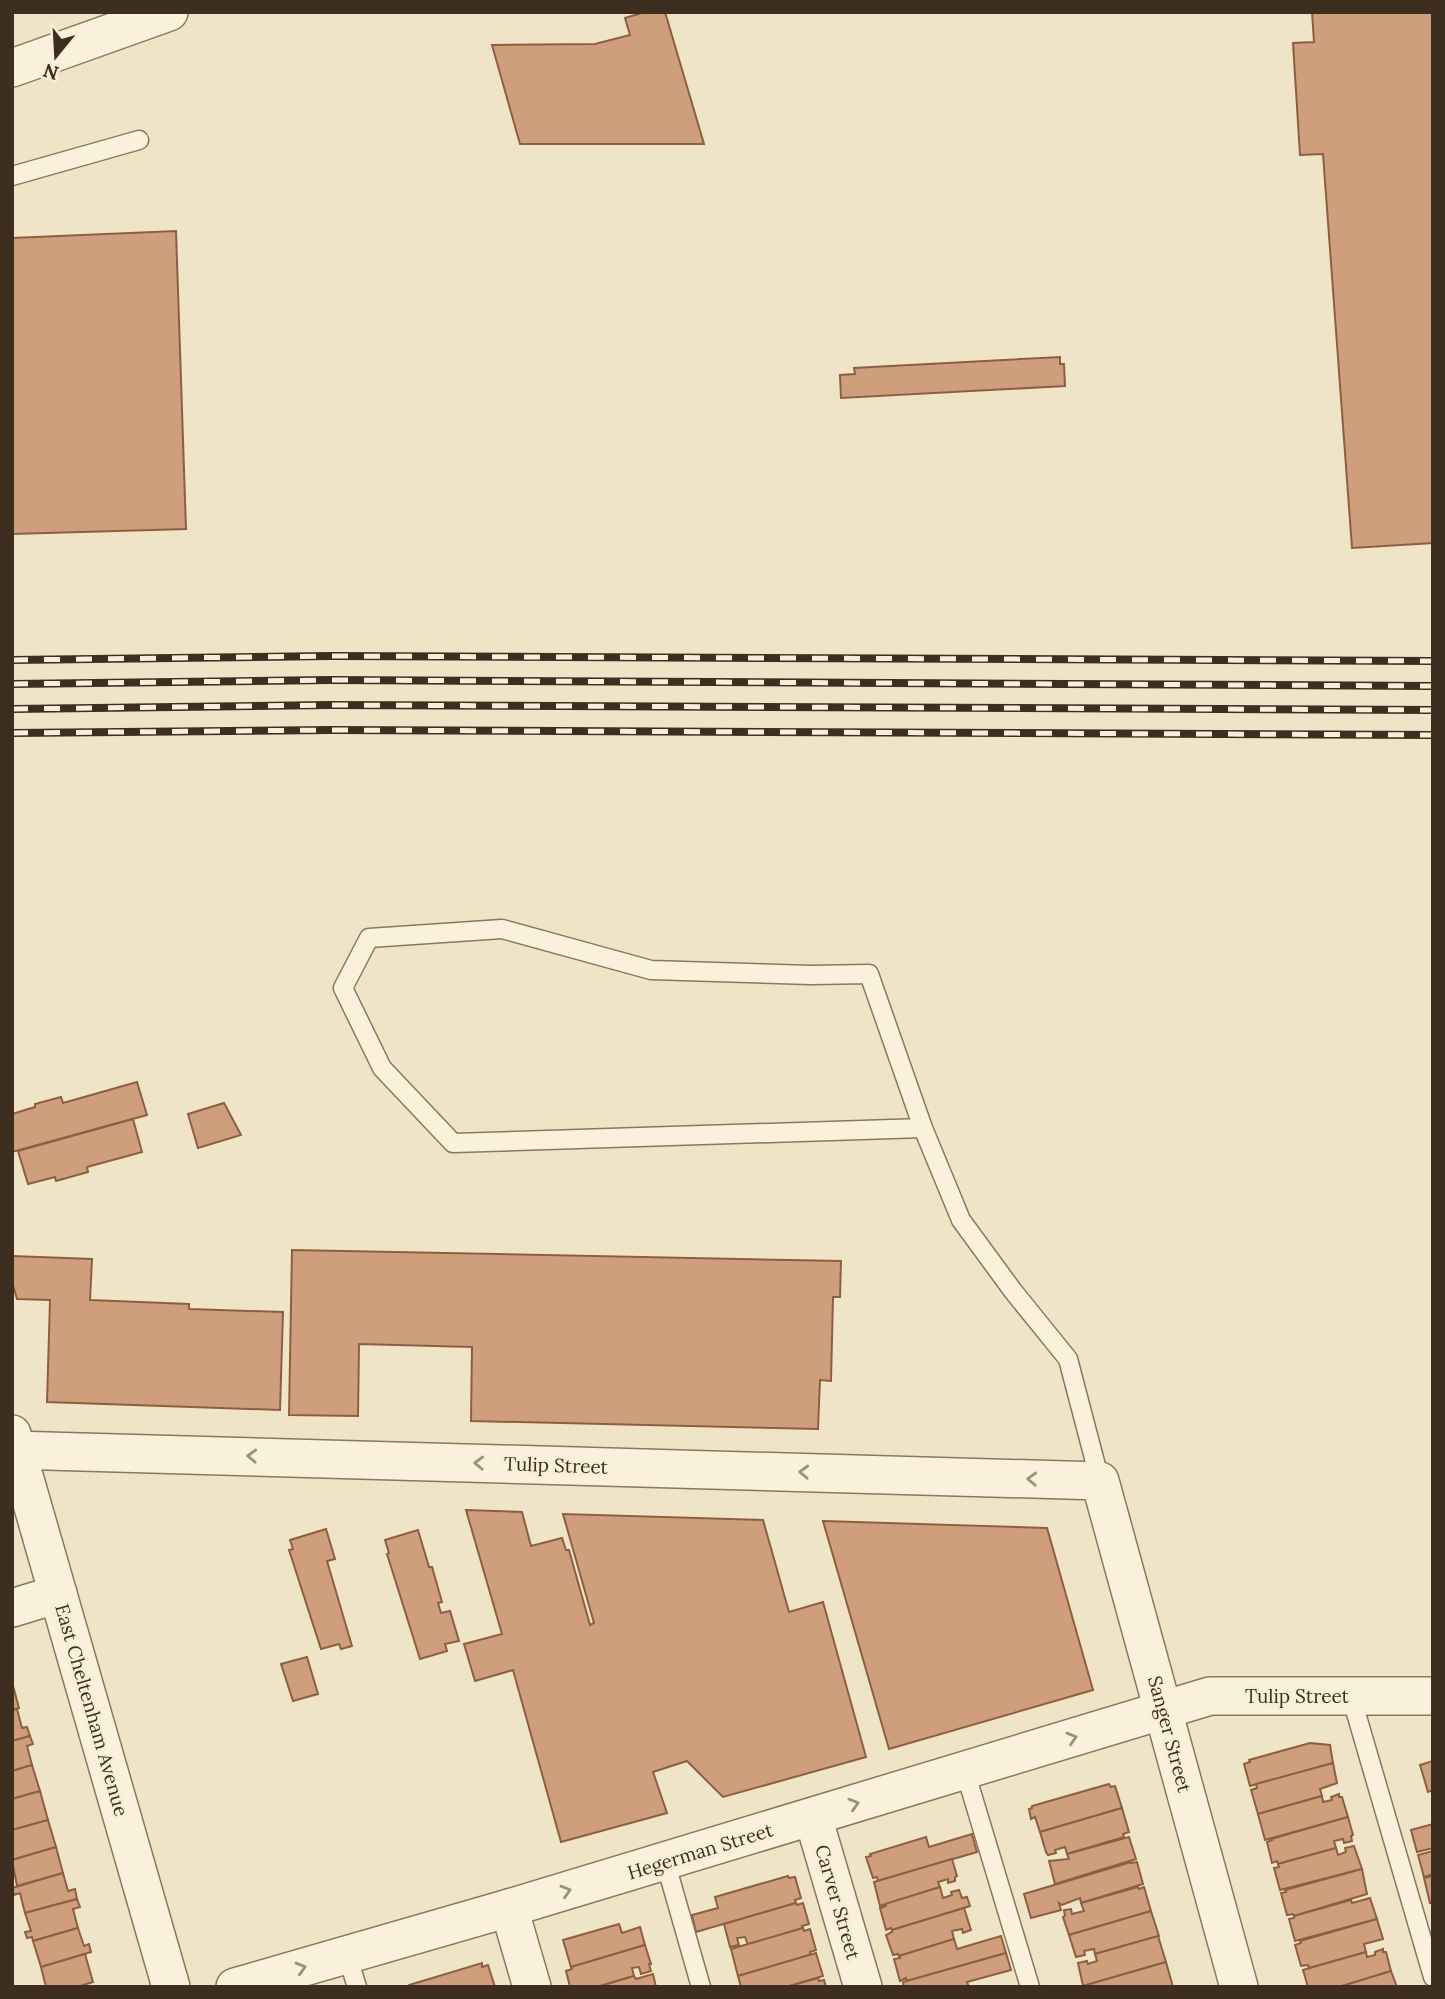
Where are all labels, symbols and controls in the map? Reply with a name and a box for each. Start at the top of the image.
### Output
north arrow [21,21,91,91]
text: N [40,58,61,86]
one-way arrow [246,1449,257,1464]
street label: Tulip Street [504,1451,609,1479]
one-way arrow [473,1455,484,1471]
one-way arrow [799,1465,810,1480]
one-way arrow [1026,1471,1037,1486]
street label: East Cheltenham Avenue [50,1601,134,1819]
street label: Sanger Street [1143,1673,1197,1796]
street label: Tulip Street [1245,1684,1350,1708]
one-way arrow [1065,1732,1078,1746]
one-way arrow [848,1798,860,1813]
street label: Hegerman Street [624,1817,776,1885]
street label: Carver Street [810,1842,866,1963]
one-way arrow [560,1884,572,1899]
one-way arrow [294,1962,306,1976]

